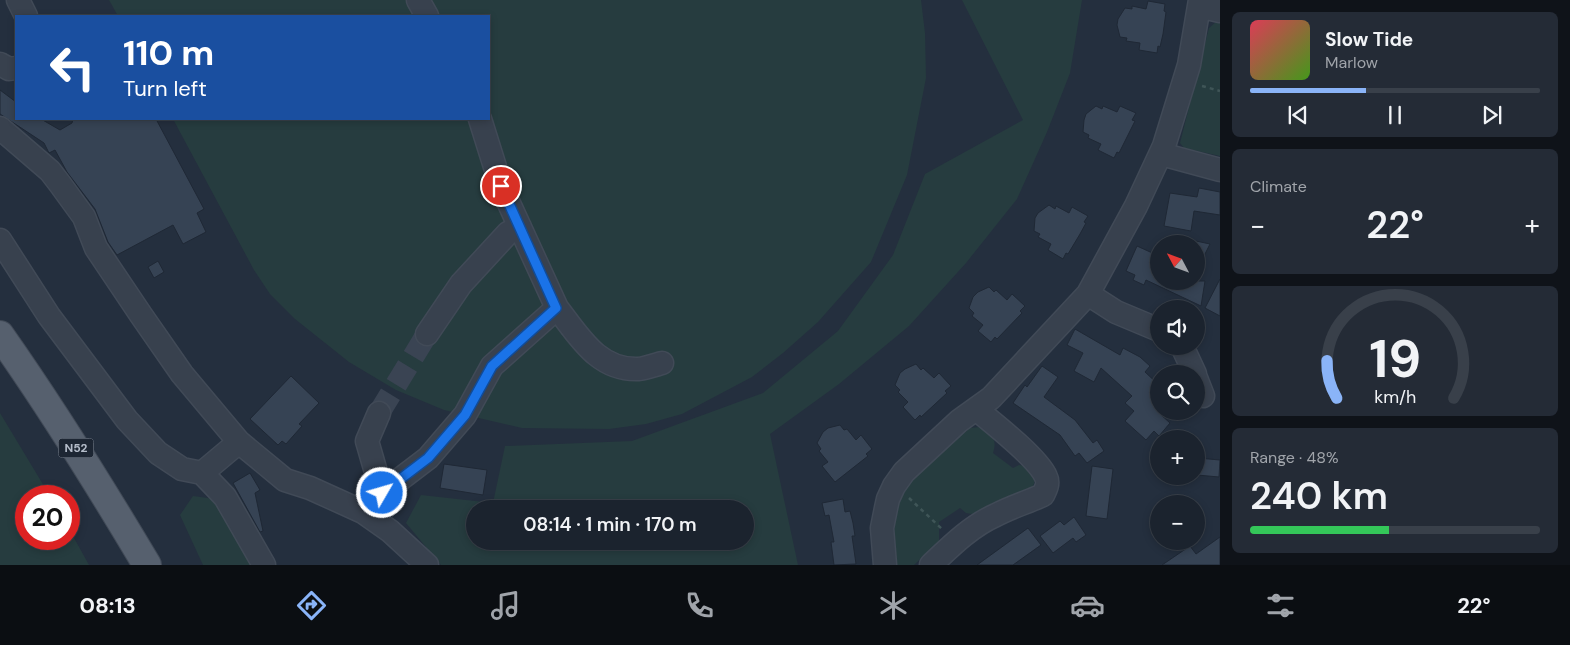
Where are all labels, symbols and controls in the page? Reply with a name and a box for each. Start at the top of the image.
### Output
text: Slow Tide [1325,27,1413,52]
text: 110 m [123,30,214,76]
icon: left [40,35,105,100]
text: Marlow [1325,52,1378,73]
text: Turn left [123,74,207,103]
icon: previous [1284,101,1312,129]
icon: pause [1381,101,1409,129]
icon: next [1478,101,1506,129]
pin [480,165,522,207]
icon: arrive [487,172,515,200]
text: Climate [1250,176,1307,197]
text: 22° [1366,200,1424,250]
text: − [1250,207,1265,244]
text: + [1525,207,1540,244]
north arrow [1150,235,1205,290]
map controls [1150,235,1205,550]
button: sound [1150,300,1205,355]
text: 19 [1369,325,1421,393]
button: search [1150,365,1205,420]
text: km/h [1374,385,1416,409]
button: + [1150,430,1205,485]
road number: N52 [58,438,94,458]
text: Range · 48% [1250,447,1339,468]
position arrow [355,466,407,518]
text: 240 km [1250,471,1388,521]
speed limit sign: 20 [15,485,80,550]
button: − [1150,495,1205,550]
text: 08:14 · 1 min · 170 m [523,512,697,537]
icon: directions [294,588,329,623]
icon: music [488,588,523,623]
icon: phone [682,588,717,623]
icon: climate [876,588,911,623]
icon: car [1070,588,1105,623]
icon: filters [1263,588,1298,623]
text: 08:13 [79,591,136,620]
text: 22° [1457,591,1491,620]

